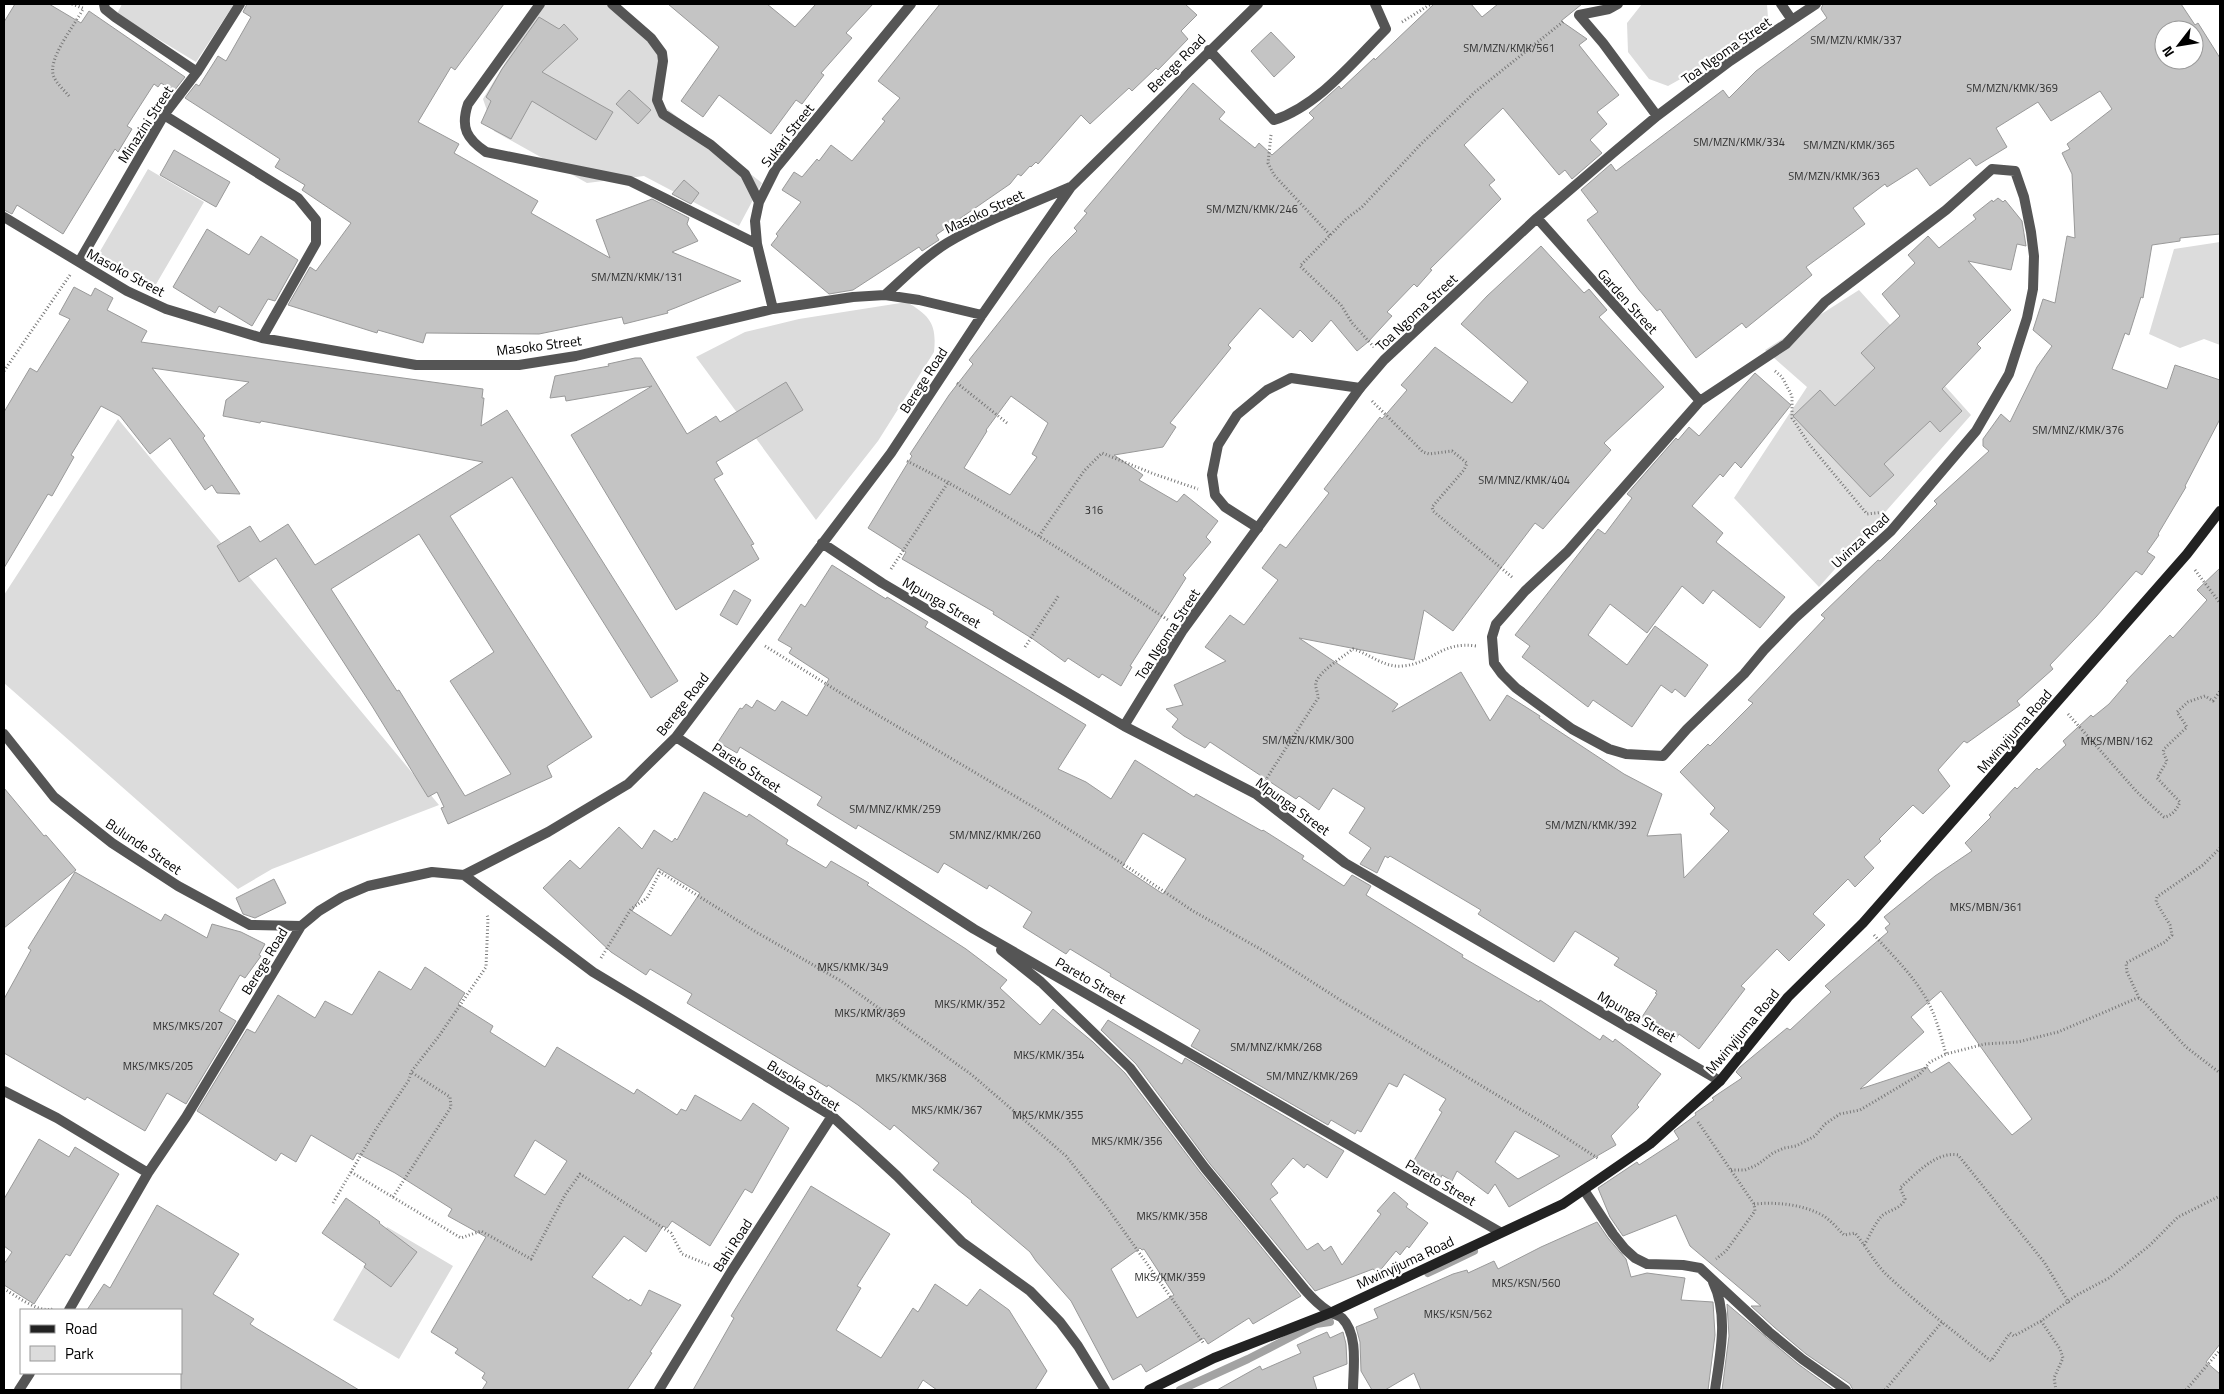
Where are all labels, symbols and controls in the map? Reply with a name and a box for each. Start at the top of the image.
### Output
street label: Toa Ngoma Street [1677,11,1775,89]
north arrow [2154,20,2204,70]
street label: Berege Road [1142,29,1210,97]
house number: SM/MZN/KMK/337 [1810,32,1902,48]
house number: SM/MZN/KMK/561 [1463,40,1555,56]
text: N [2156,42,2179,62]
house number: SM/MZN/KMK/369 [1966,80,2058,96]
street label: Minazini Street [112,81,178,167]
street label: Sukari Street [755,99,819,171]
house number: SM/MZN/KMK/334 [1693,134,1785,150]
house number: SM/MZN/KMK/365 [1803,137,1895,153]
house number: SM/MZN/KMK/363 [1788,168,1880,184]
street label: Masoko Street [941,183,1027,239]
house number: SM/MZN/KMK/246 [1206,201,1298,217]
street label: Masoko Street [83,243,169,301]
street label: Garden Street [1593,264,1663,338]
street label: Toa Ngoma Street [1370,268,1462,356]
house number: SM/MZN/KMK/131 [591,269,683,285]
street label: Masoko Street [495,329,583,361]
street label: Berege Road [894,343,952,417]
house number: SM/MNZ/KMK/376 [2032,422,2124,438]
house number: SM/MNZ/KMK/404 [1478,472,1570,488]
house number: 316 [1085,502,1103,518]
street label: Uvinza Road [1826,507,1894,573]
street label: Mpunga Street [899,571,985,633]
street label: Toa Ngoma Street [1129,584,1205,684]
street label: Berege Road [651,668,713,740]
street label: Mwinyijuma Road [1972,684,2056,778]
house number: SM/MZN/KMK/300 [1262,732,1354,748]
house number: MKS/MBN/162 [2081,733,2153,749]
street label: Pareto Street [708,737,786,797]
street label: Mpunga Street [1251,772,1335,840]
house number: SM/MNZ/KMK/259 [849,801,941,817]
street label: Bulunde Street [102,813,186,879]
house number: SM/MZN/KMK/392 [1545,817,1637,833]
house number: SM/MNZ/KMK/260 [949,827,1041,843]
house number: MKS/MBN/361 [1950,899,2022,915]
street label: Berege Road [236,923,292,999]
street label: Pareto Street [1052,951,1130,1009]
house number: MKS/KMK/349 [818,959,888,975]
street label: Mwinyijuma Road [1700,984,1784,1078]
street label: Mpunga Street [1594,985,1680,1047]
house number: MKS/KMK/352 [935,996,1005,1012]
house number: MKS/KMK/369 [835,1005,905,1021]
house number: MKS/MKS/207 [153,1018,223,1034]
house number: SM/MNZ/KMK/268 [1230,1039,1322,1055]
house number: MKS/KMK/354 [1014,1047,1084,1063]
street label: Busoka Street [763,1054,845,1116]
house number: MKS/MKS/205 [123,1058,193,1074]
house number: SM/MNZ/KMK/269 [1266,1068,1358,1084]
house number: MKS/KMK/368 [876,1070,946,1086]
house number: MKS/KMK/367 [912,1102,982,1118]
house number: MKS/KMK/355 [1013,1107,1083,1123]
house number: MKS/KMK/356 [1092,1133,1162,1149]
street label: Pareto Street [1402,1153,1480,1211]
house number: MKS/KMK/358 [1137,1208,1207,1224]
street label: Bahi Road [707,1214,757,1276]
street label: Mwinyijuma Road [1353,1230,1457,1294]
house number: MKS/KMK/359 [1135,1269,1205,1285]
house number: MKS/KSN/560 [1492,1275,1560,1291]
house number: MKS/KSN/562 [1424,1306,1492,1322]
legend [20,1309,182,1374]
text: Road [65,1317,97,1340]
text: Park [65,1342,94,1365]

